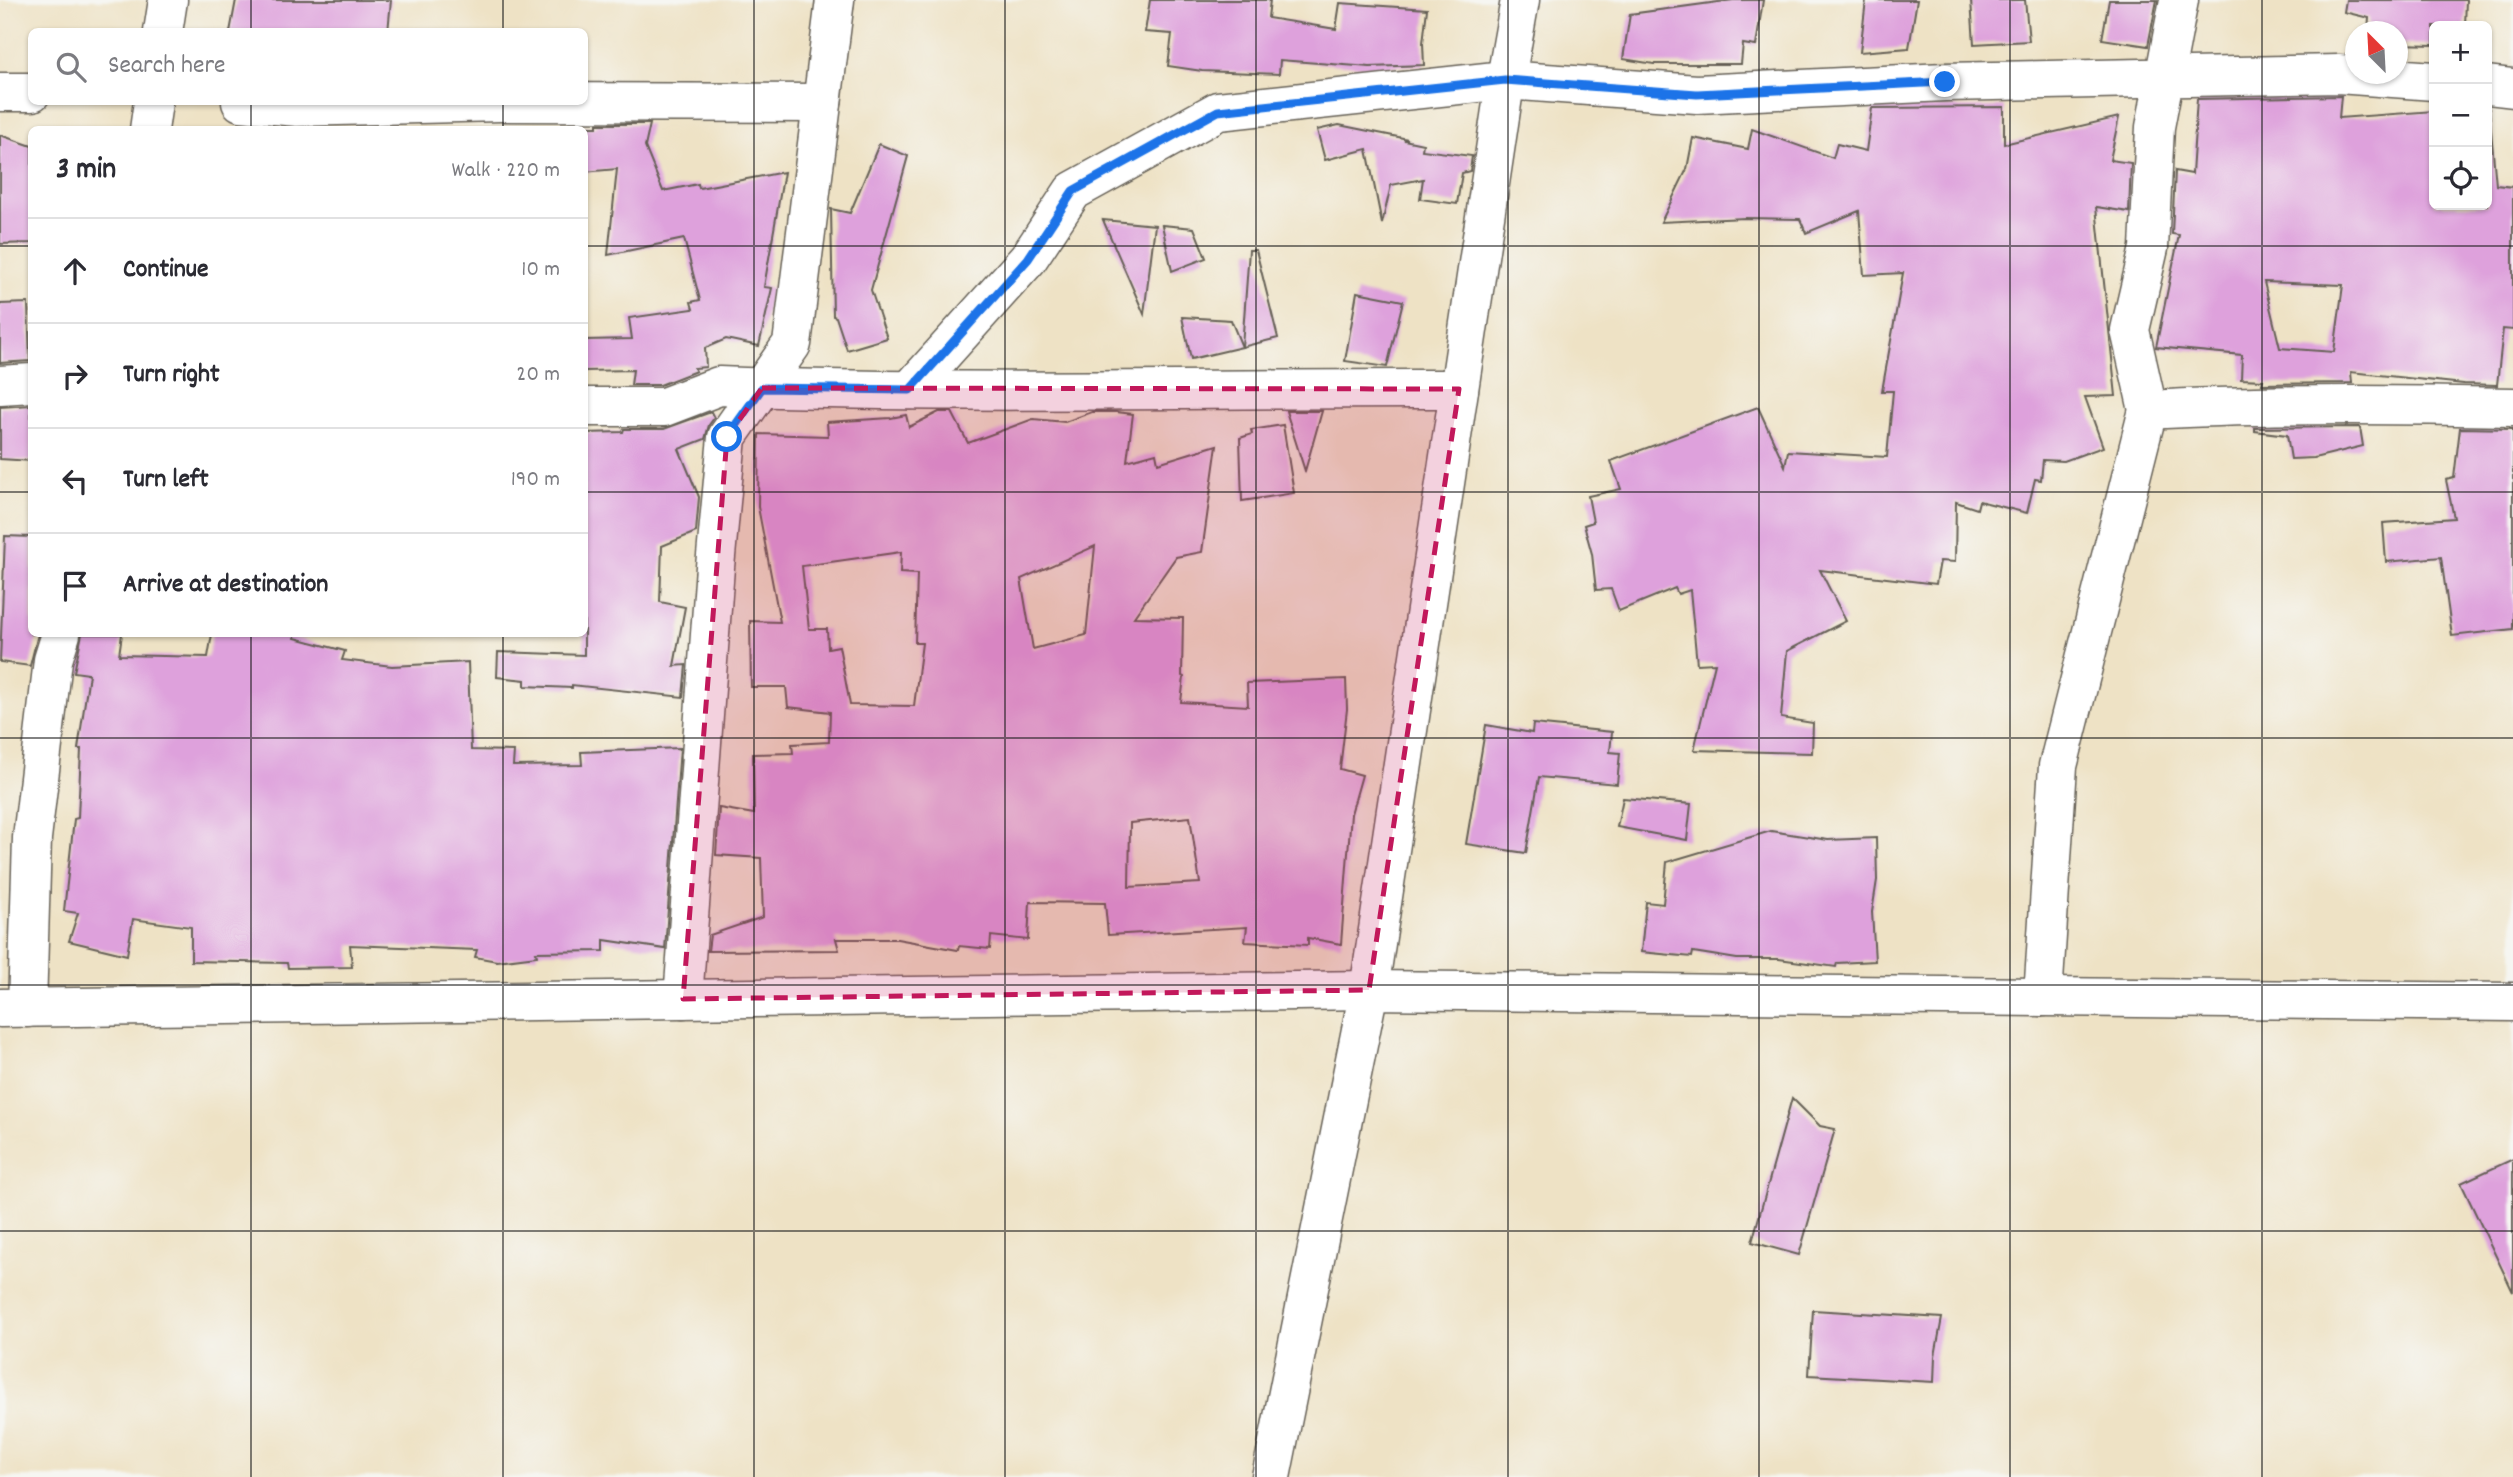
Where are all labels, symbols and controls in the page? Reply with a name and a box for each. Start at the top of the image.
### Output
north arrow [2345,21,2408,84]
map controls [2429,21,2492,210]
button: + [2429,21,2492,84]
search box [28,28,588,105]
icon: search [52,48,90,86]
text: Search here [108,48,226,85]
route end [1929,66,1960,97]
button: − [2429,84,2492,147]
button: locate [2429,147,2492,210]
text: 3 min [56,150,116,193]
text: Walk · 220 m [452,155,560,188]
icon: ahead [56,252,94,290]
text: Continue [123,252,208,289]
text: 10 m [521,254,560,287]
icon: right [56,357,94,395]
text: Turn right [123,357,220,394]
text: 20 m [516,359,560,392]
route start [711,421,742,452]
icon: left [56,462,94,500]
text: Turn left [123,462,209,499]
text: 190 m [511,464,560,497]
icon: arrive [56,567,94,605]
text: Arrive at destination [123,567,328,604]

